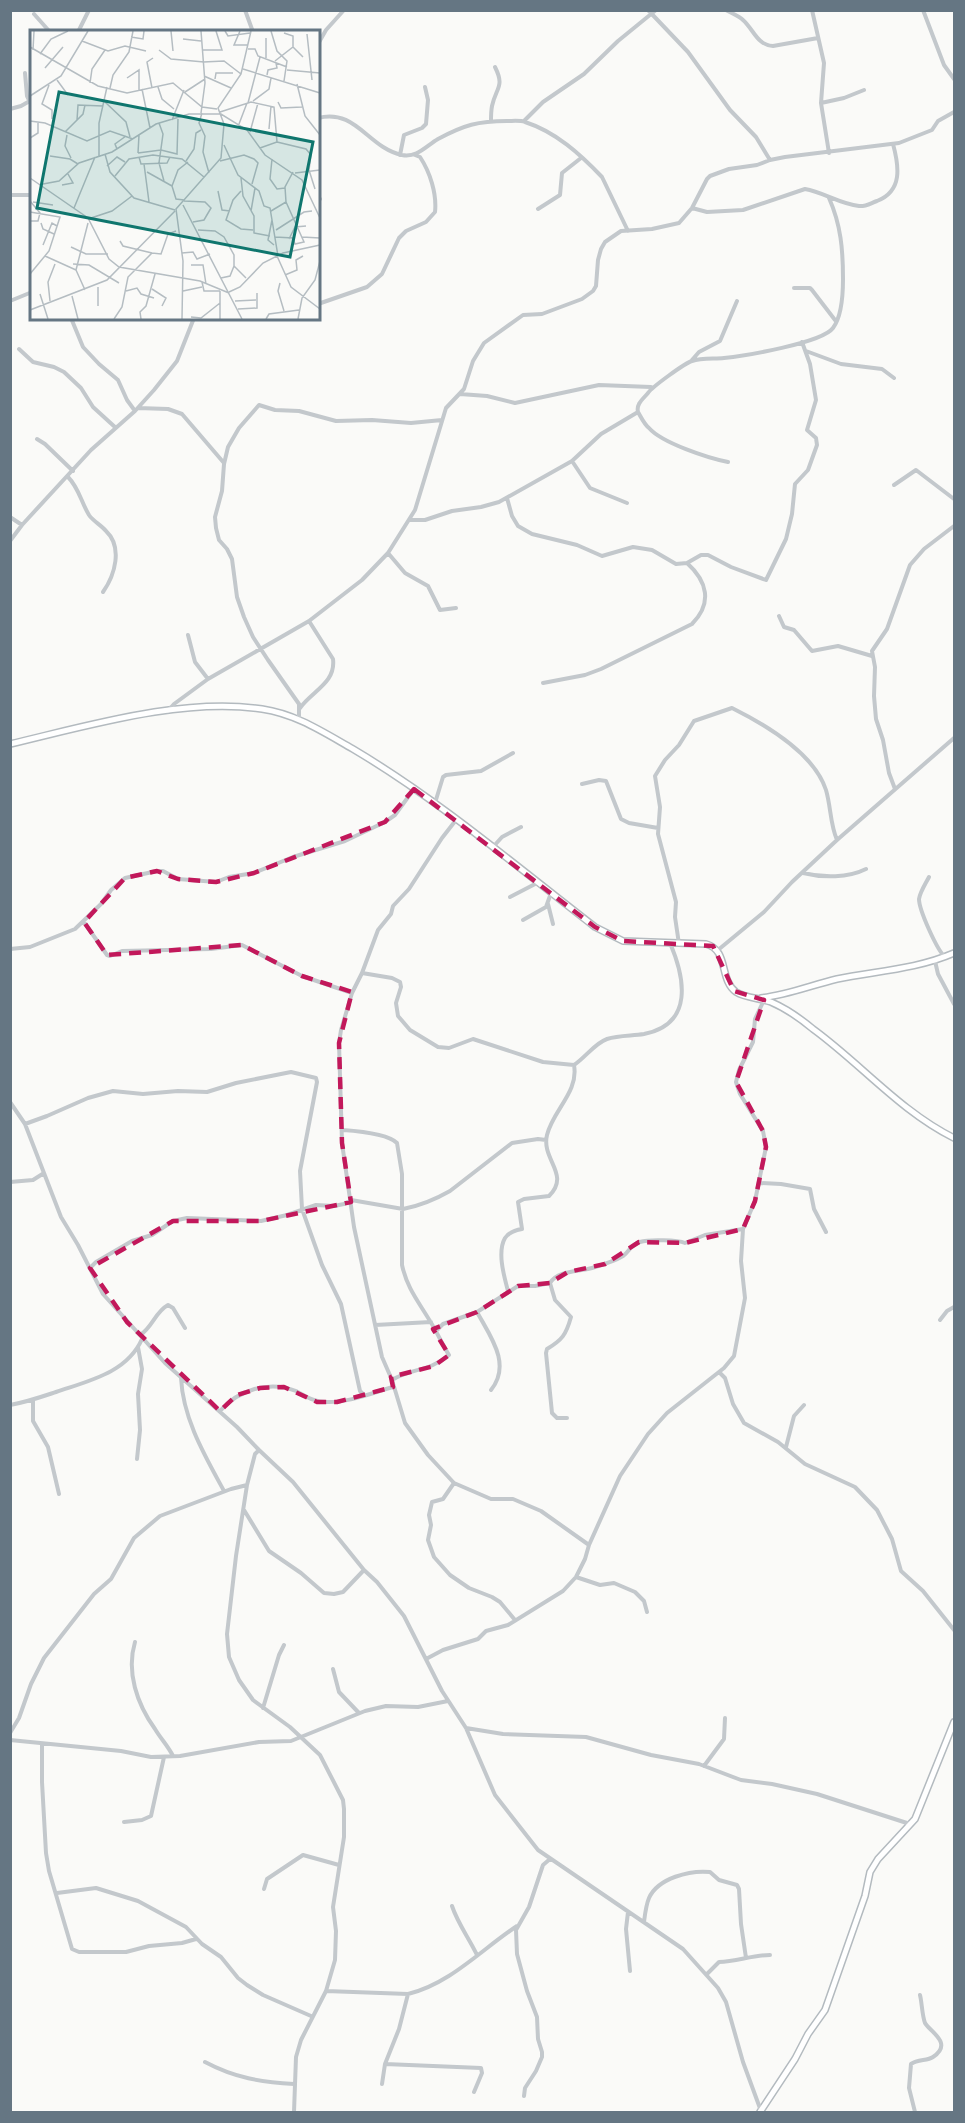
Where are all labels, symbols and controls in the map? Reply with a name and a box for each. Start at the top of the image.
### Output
inset map [30,30,320,320]

